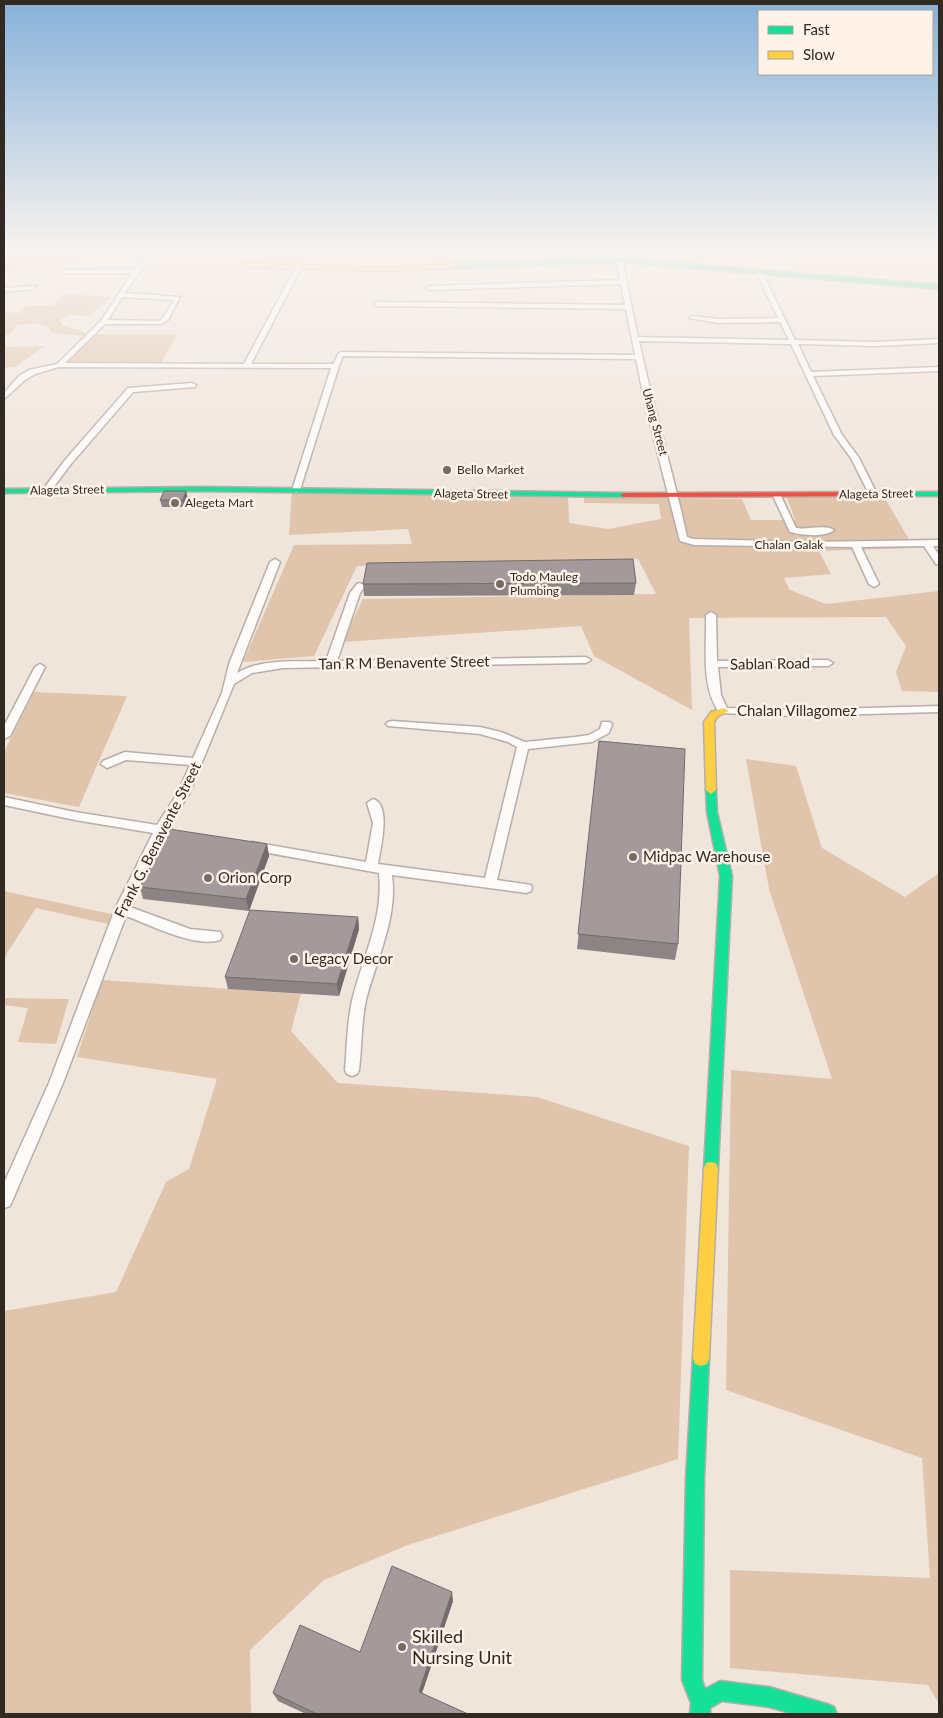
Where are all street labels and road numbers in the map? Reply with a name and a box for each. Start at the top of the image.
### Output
street label: Uhang Street [639,387,672,458]
street label: Alageta Street [30,481,105,498]
street label: Alageta Street [434,485,509,502]
street label: Alageta Street [839,485,914,502]
street label: Chalan Galak [755,537,824,552]
street label: Tan R M Benavente Street [318,651,490,672]
street label: Sablan Road [730,653,810,673]
street label: Chalan Villagomez [737,701,857,719]
street label: Frank G. Benavente Street [110,758,205,920]

